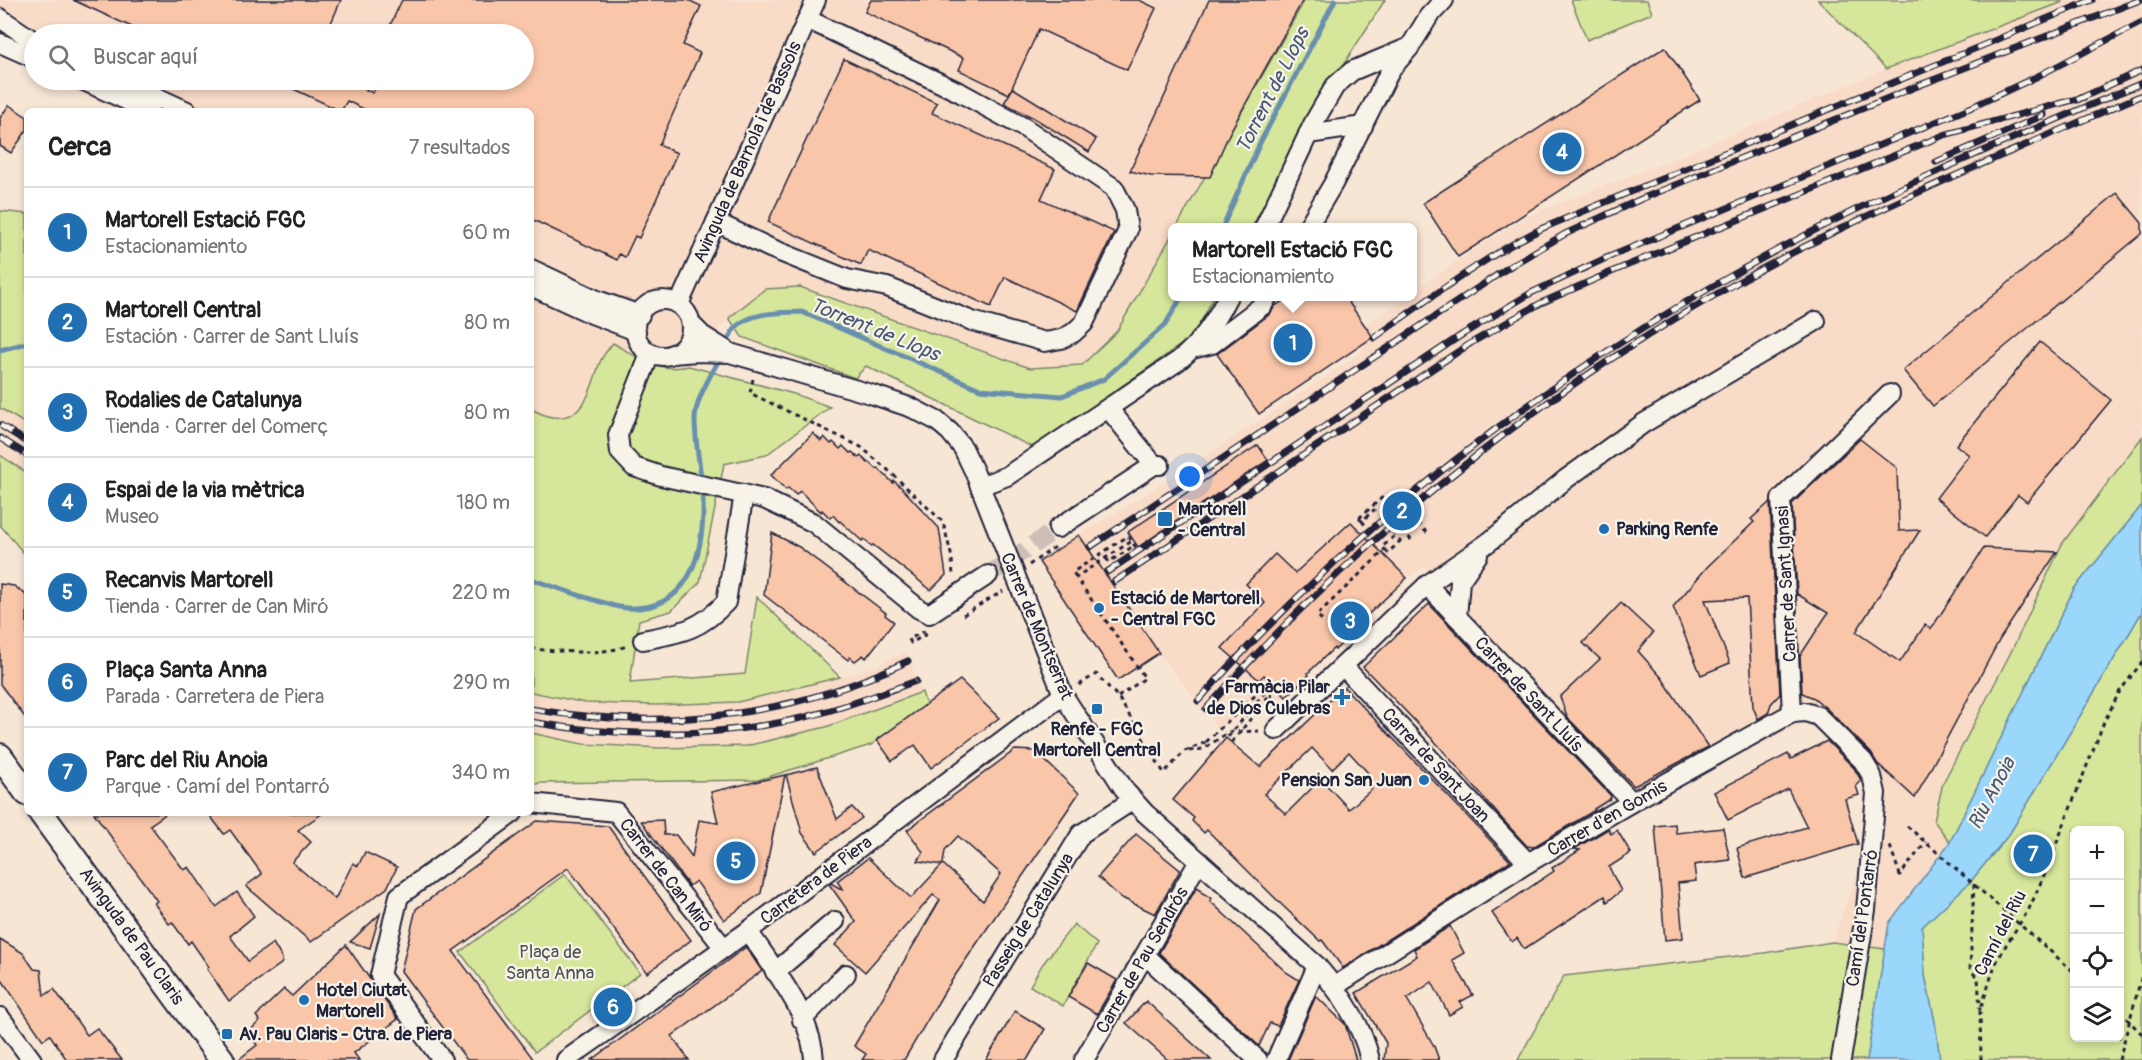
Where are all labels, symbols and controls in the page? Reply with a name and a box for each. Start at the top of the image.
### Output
water label: Torrent de Llops [1230,22,1316,157]
search box [24,24,534,90]
street label: Avinguda de Barnola i de Bassols [688,38,807,267]
icon: search [45,41,78,74]
text: Buscar aquí [93,43,198,71]
pin: 4 [1542,130,1582,174]
text: Cerca [48,131,111,163]
text: 7 resultados [409,135,510,160]
text: Martorell Estació FGC [105,206,306,234]
text: 1 [64,220,71,245]
text: 60 m [463,220,510,245]
popup [1168,223,1417,301]
text: Estacionamiento [105,234,247,259]
text: Martorell Estació FGC [1192,236,1393,264]
text: Estacionamiento [1192,264,1334,289]
water label: Torrent de Llops [806,292,945,368]
text: Martorell Central [105,296,262,324]
text: 2 [62,310,73,335]
text: 80 m [464,310,510,335]
pin: 1 [1274,320,1312,366]
text: Estación · Carrer de Sant Lluís [105,324,358,349]
text: Rodalies de Catalunya [105,386,302,414]
text: 3 [62,400,73,425]
text: 80 m [464,400,510,425]
text: Tienda · Carrer del Comerç [105,414,328,439]
your location [1175,462,1204,491]
text: Espai de la via mètrica [105,476,305,504]
pin: 2 [1382,488,1422,534]
text: 4 [62,490,73,515]
text: 180 m [456,490,510,515]
place label: Martorell - Central [1178,498,1246,542]
text: Museo [105,504,159,529]
street label: Carrer de Sant Ignasi [1771,505,1802,663]
marker: Martorell - Central [1156,510,1174,528]
place label: Parking Renfe [1616,518,1719,541]
marker: Parking Renfe [1597,522,1611,536]
street label: Carrer de Montserrat [995,549,1078,704]
text: Recanvis Martorell [105,566,274,594]
text: 5 [62,580,73,605]
text: 220 m [452,580,510,605]
place label: Estació de Martorell - Central FGC [1111,587,1260,631]
text: Tienda · Carrer de Can Miró [105,594,328,619]
pin: 3 [1330,598,1370,644]
marker: Estació de Martorell - Central FGC [1092,601,1106,615]
street label: Carrer de Sant Lluís [1469,632,1588,757]
text: Plaça Santa Anna [105,656,267,684]
text: 6 [62,670,73,695]
text: 290 m [453,670,510,695]
place label: Farmàcia Pilar de Dios Culebras [1207,676,1331,720]
text: Parada · Carretera de Piera [105,684,324,709]
marker: Farmàcia Pilar de Dios Culebras [1335,690,1349,704]
marker: Renfe - FGC Martorell Central [1090,702,1104,716]
street label: Carrer de Sant Joan [1376,703,1495,828]
place label: Renfe - FGC Martorell Central [1033,718,1161,762]
text: Parc del Riu Anoia [105,746,268,774]
water label: Riu Anoia [1962,752,2022,833]
text: 7 [62,760,73,785]
text: 340 m [451,760,510,785]
place label: Pension San Juan [1281,769,1412,792]
marker: Pension San Juan [1417,773,1431,787]
text: Parque · Camí del Pontarró [105,774,330,799]
street label: Carrer d'en Gomis [1543,775,1671,862]
street label: Carrer de Can Miró [614,814,717,937]
map controls [2070,826,2124,1042]
button: + [2070,826,2124,880]
street label: Carretera de Piera [756,831,877,930]
pin: 7 [2014,832,2052,876]
pin: 5 [716,838,756,884]
street label: Camí del Pontarró [1841,848,1884,988]
street label: Passeig de Catalunya [978,849,1079,992]
street label: Avinguda de Pau Claris [74,863,189,1010]
button: − [2070,880,2124,934]
street label: Carrer de Pau Sendrós [1091,883,1194,1038]
street label: Camí del Riu [1969,887,2032,980]
button: locate [2070,934,2124,988]
park label: Plaça de Santa Anna [506,941,594,985]
place label: Hotel Ciutat Martorell [316,979,408,1023]
pin: 6 [594,984,632,1030]
button: layers [2070,988,2124,1042]
marker: Hotel Ciutat Martorell [297,993,311,1007]
place label: Av. Pau Claris - Ctra. de Piera [239,1023,453,1046]
marker: Av. Pau Claris - Ctra. de Piera [220,1027,234,1041]

